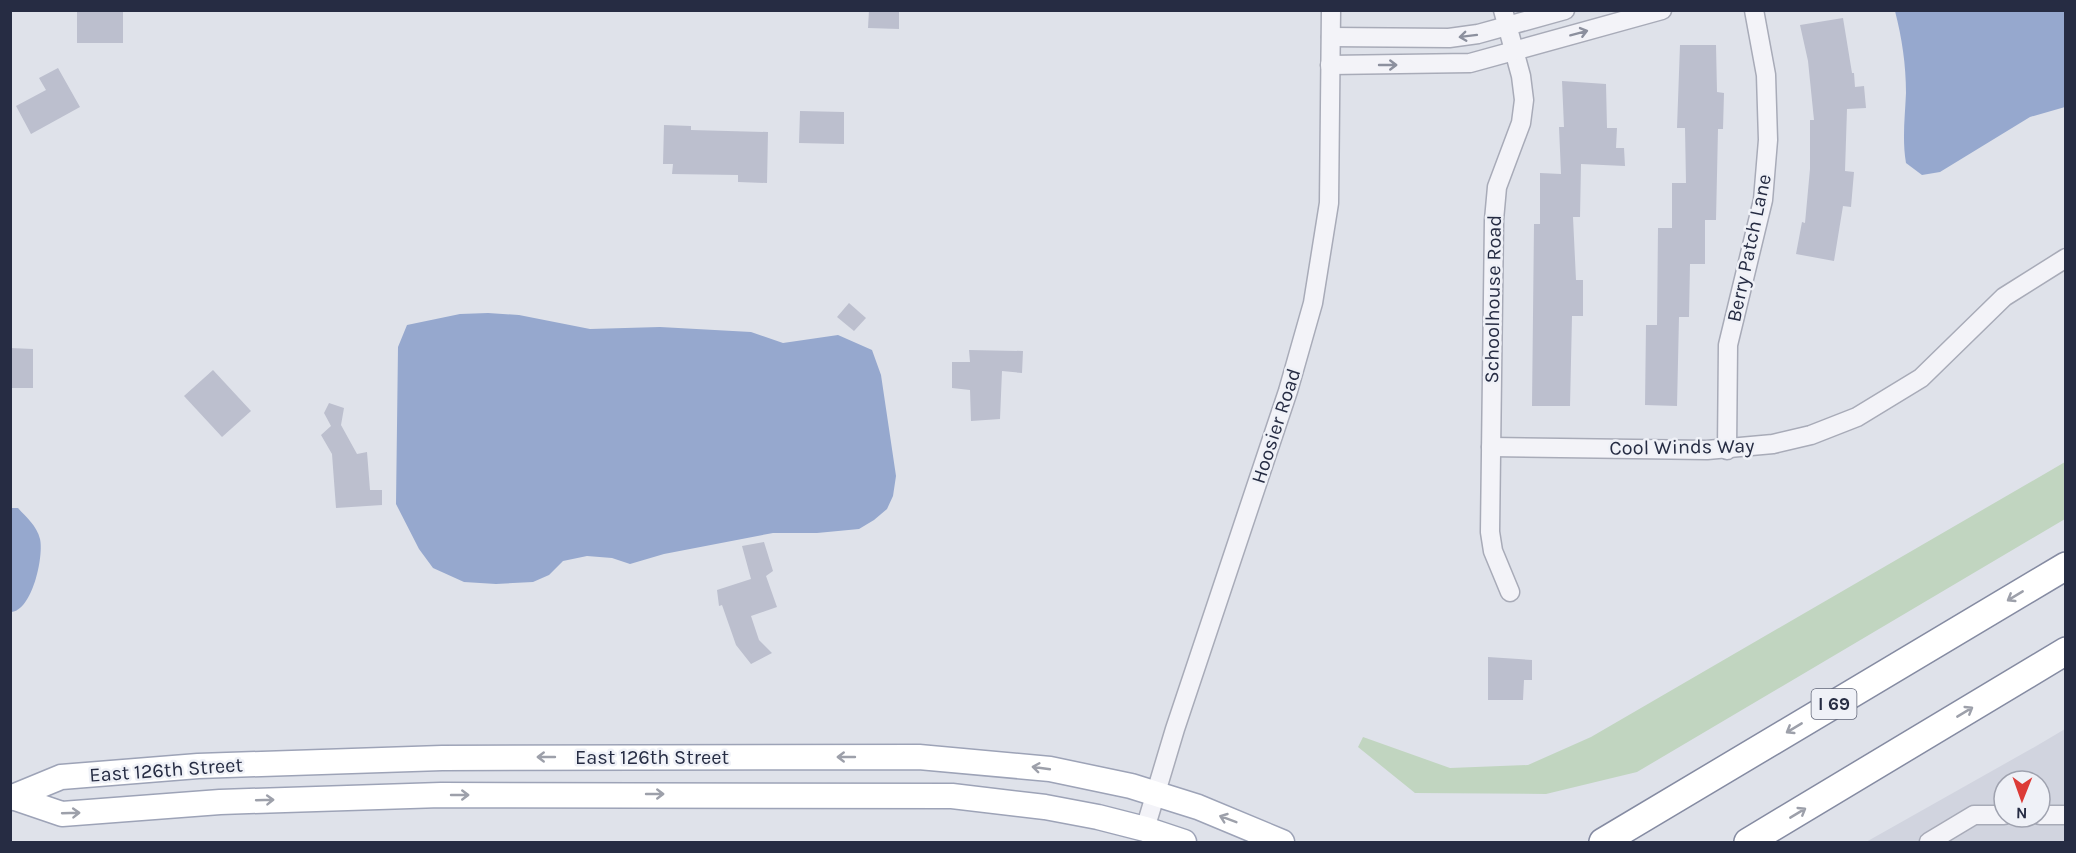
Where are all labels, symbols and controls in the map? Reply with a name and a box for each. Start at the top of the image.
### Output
one-way arrow [1569,27,1588,39]
one-way arrow [1458,30,1478,41]
one-way arrow [1378,59,1398,71]
street label: Berry Patch Lane [1722,172,1776,324]
street label: Schoolhouse Road [1480,214,1506,384]
street label: Hoosier Road [1247,365,1305,487]
street label: Cool Winds Way [1609,434,1755,460]
one-way arrow [2007,590,2024,602]
road number: I 69 [1812,689,1856,719]
one-way arrow [1956,706,1973,718]
one-way arrow [1786,723,1803,735]
street label: East 126th Street [575,746,729,769]
one-way arrow [537,751,557,763]
one-way arrow [837,751,857,763]
street label: East 126th Street [88,753,244,787]
one-way arrow [1031,762,1051,773]
north arrow [1992,769,2052,829]
one-way arrow [645,788,665,800]
one-way arrow [450,789,470,801]
one-way arrow [255,795,275,806]
text: N [2016,804,2028,823]
one-way arrow [1789,806,1806,818]
one-way arrow [60,808,80,819]
one-way arrow [1219,813,1238,824]

